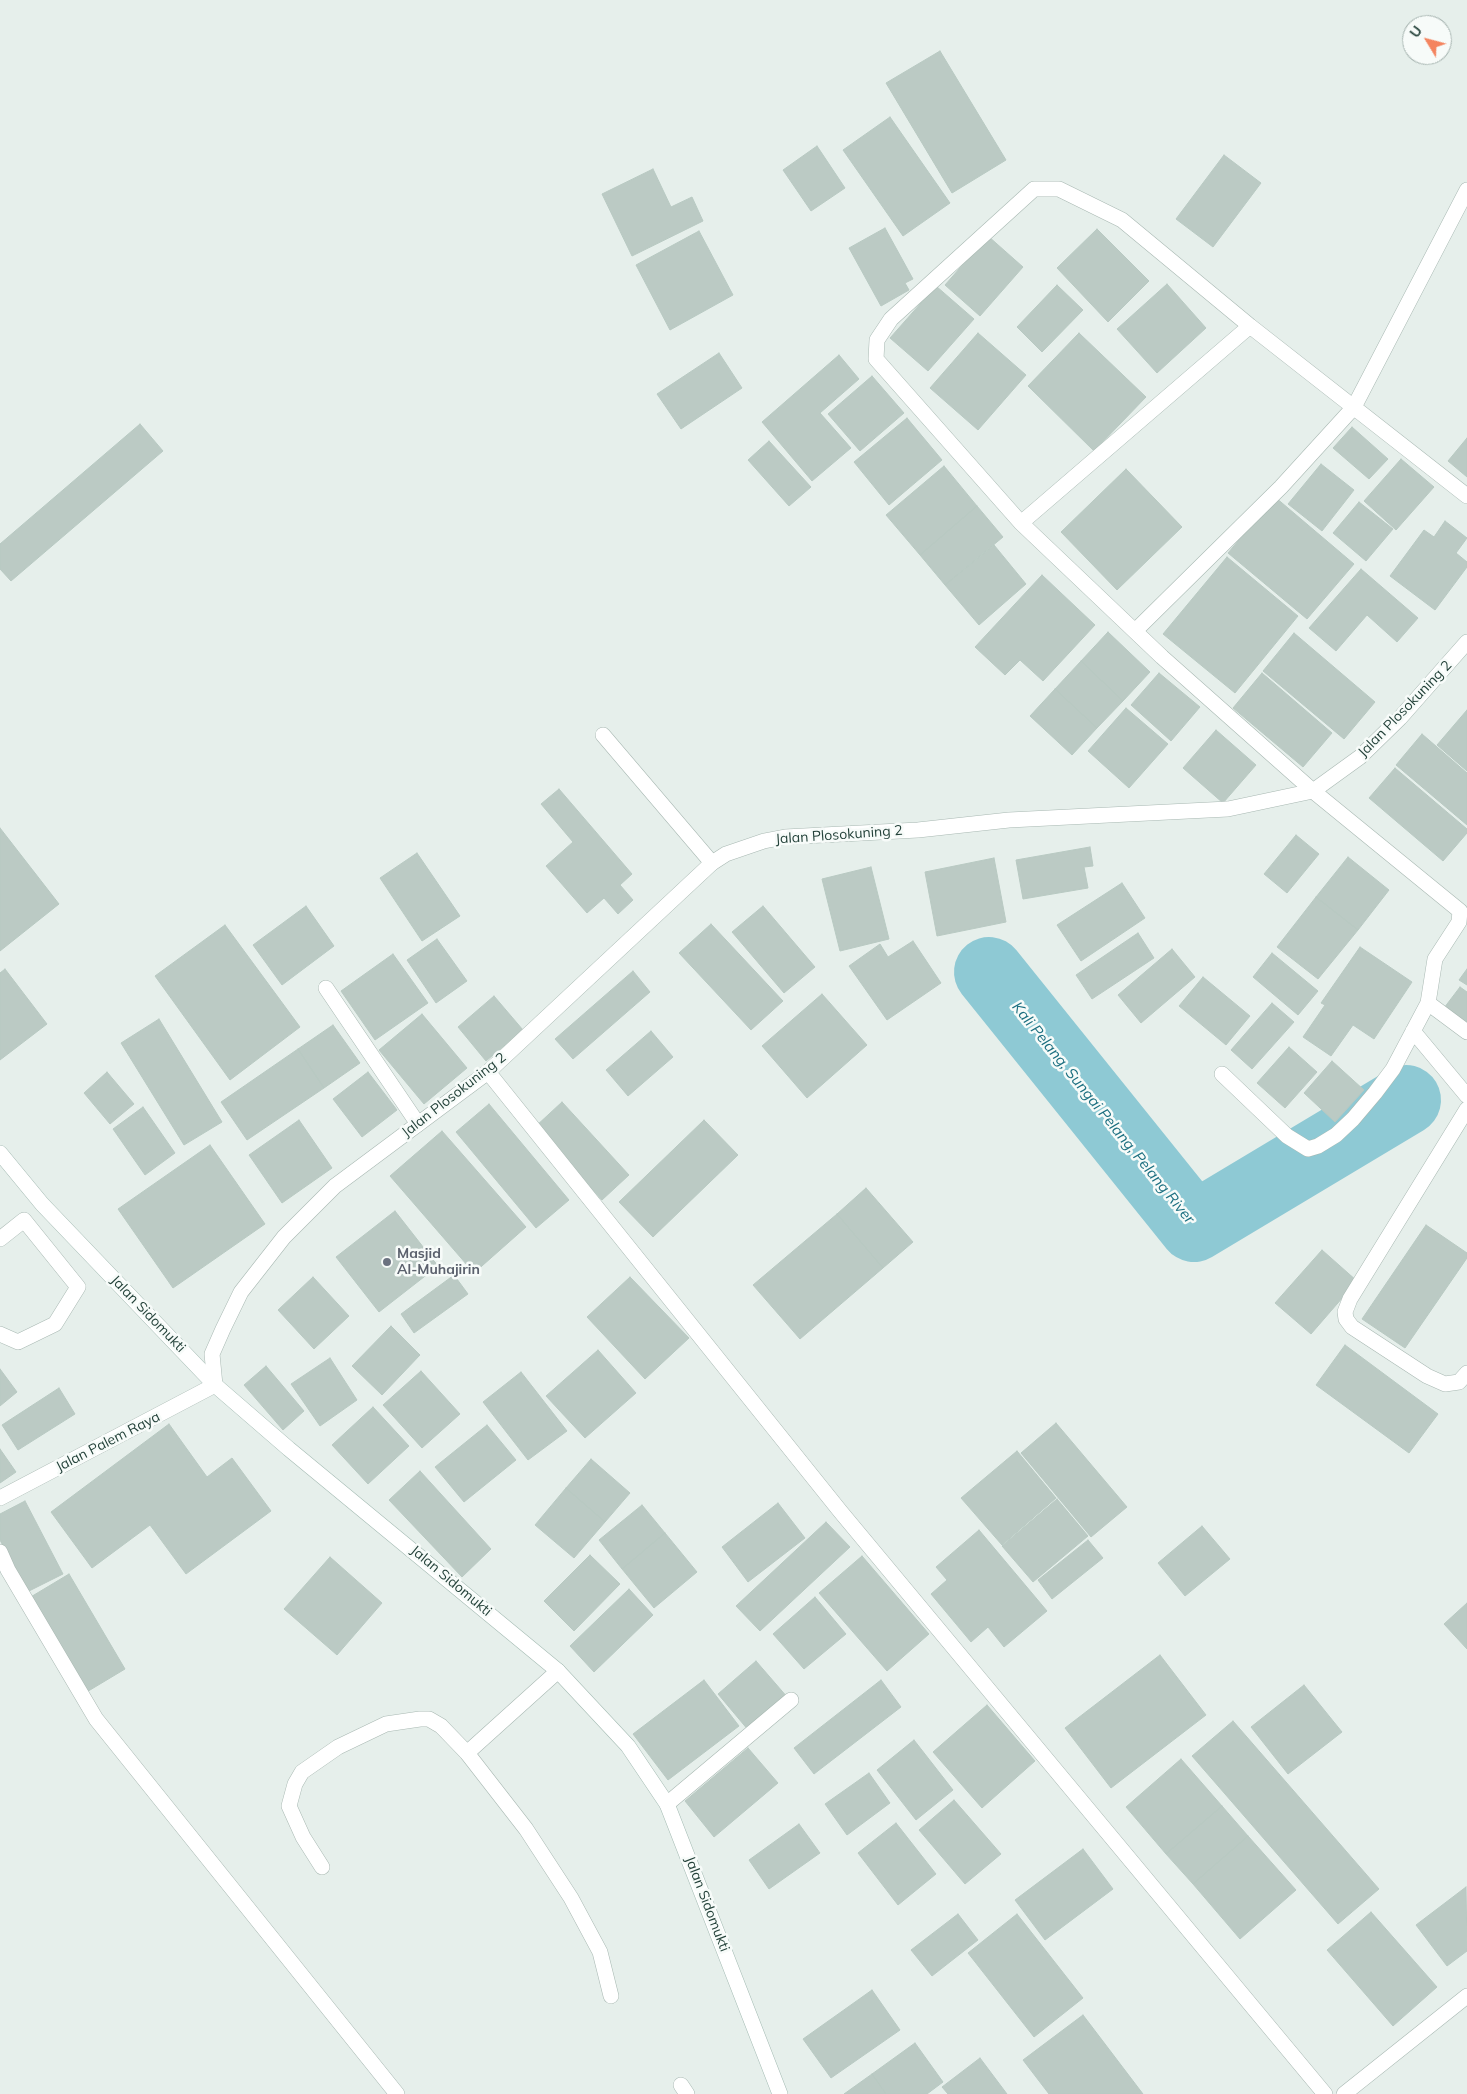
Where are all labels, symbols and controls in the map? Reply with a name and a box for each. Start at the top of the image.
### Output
north arrow [1402,15,1452,65]
text: U [1406,22,1426,41]
street label: Jalan Plosokuning 2 [1355,657,1455,761]
street label: Jalan Plosokuning 2 [775,822,903,848]
water label: Kali Pelang, Sungai Pelang, Pelang River [1008,999,1198,1227]
street label: Jalan Plosokuning 2 [399,1049,509,1141]
place label: Masjid Al-Muhajirin [397,1246,480,1278]
marker: Masjid Al-Muhajirin [381,1256,393,1268]
street label: Jalan Sidomukti [107,1272,189,1356]
street label: Jalan Palem Raya [53,1409,163,1475]
street label: Jalan Sidomukti [407,1542,495,1620]
street label: Jalan Sidomukti [681,1854,733,1954]

